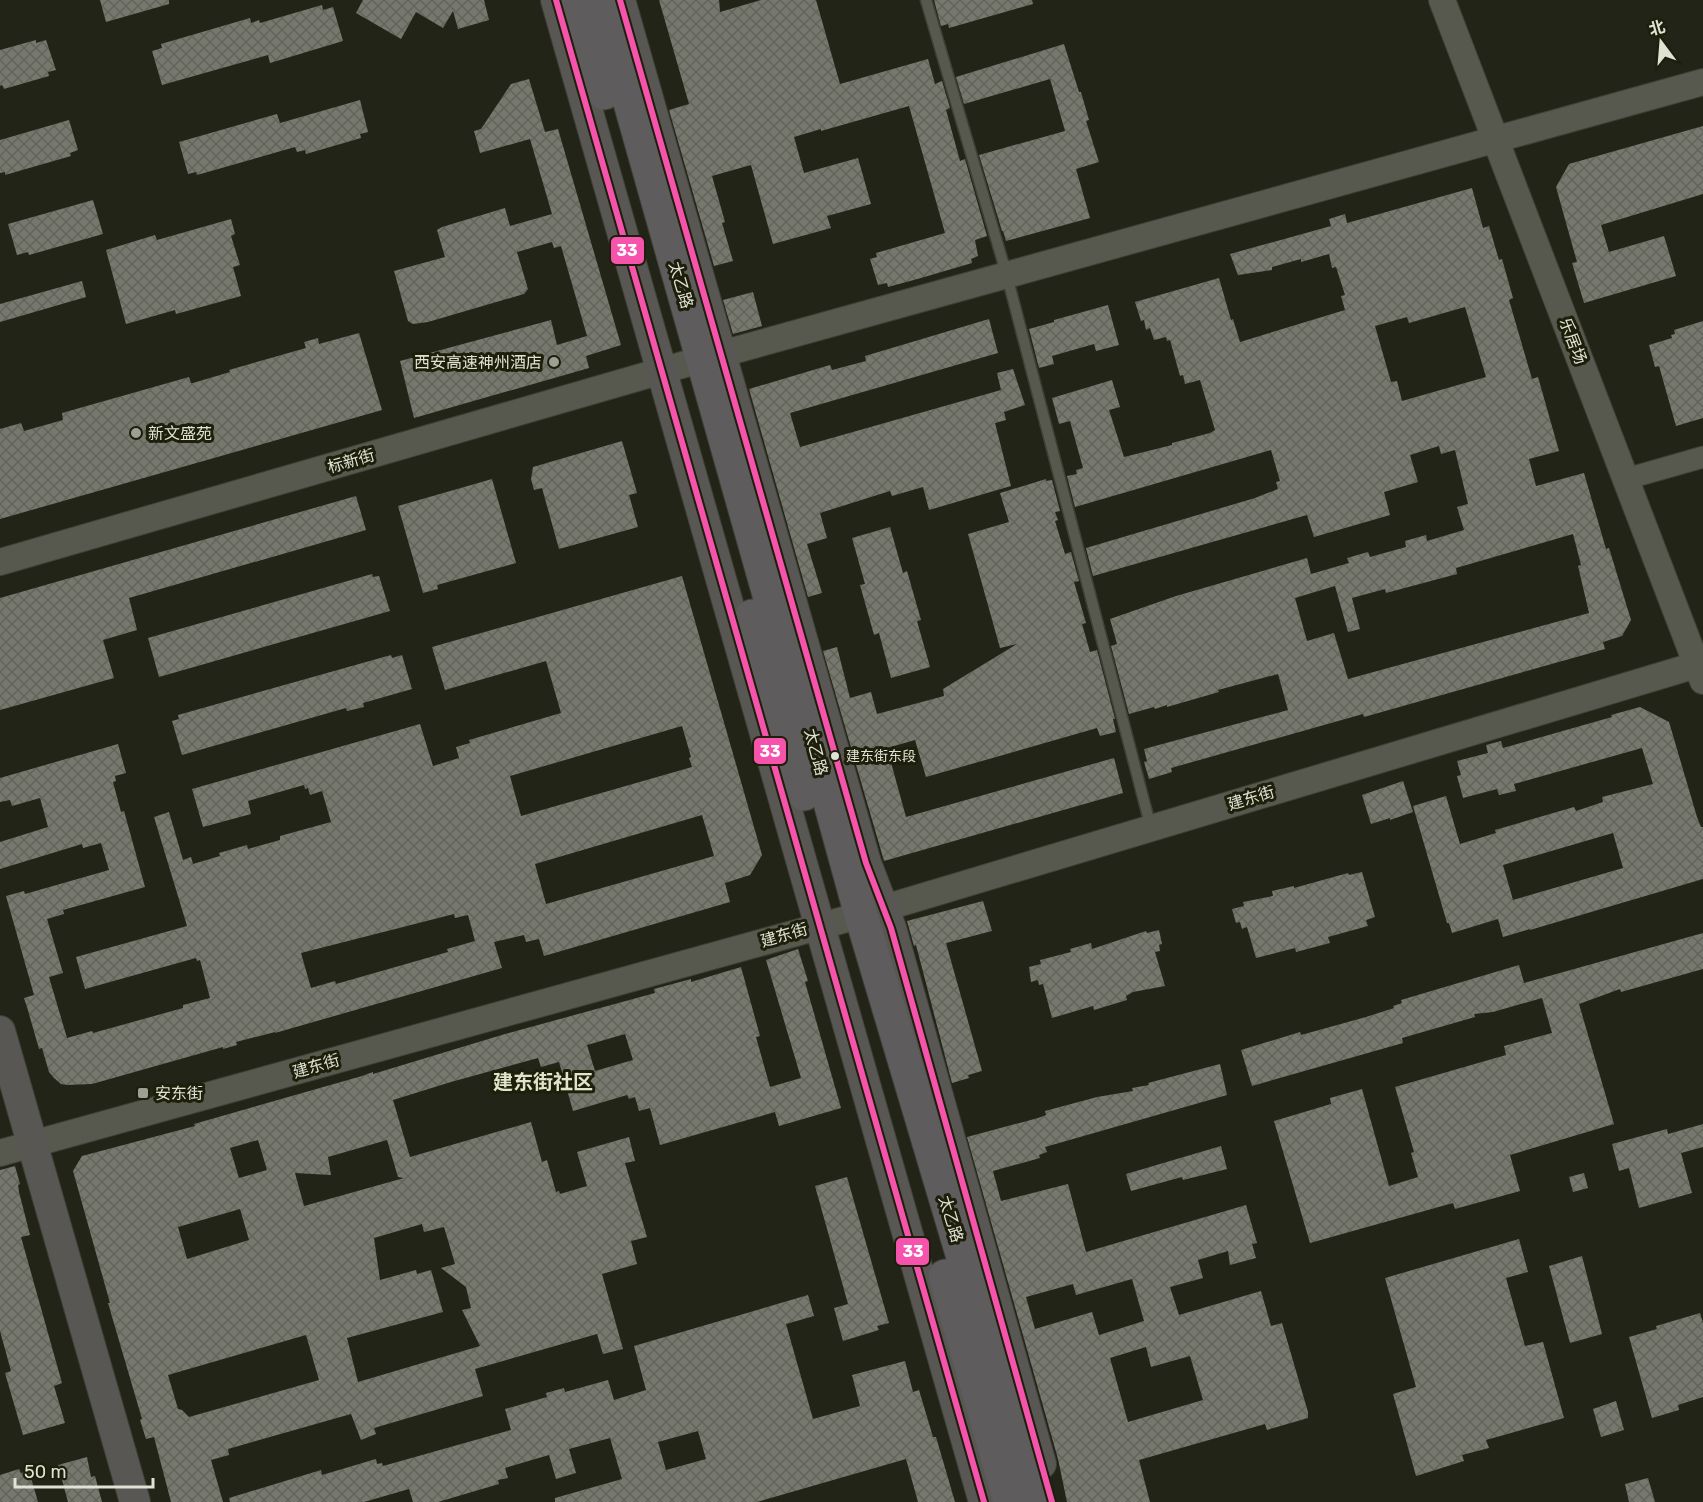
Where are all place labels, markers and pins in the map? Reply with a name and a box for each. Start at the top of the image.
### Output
place label: 西安高速神州酒店 [414,353,542,372]
marker: 西安高速神州酒店 [547,355,561,369]
place label: 新文盛苑 [148,424,212,443]
marker: 新文盛苑 [129,426,143,440]
place label: 建东街东段 [846,748,916,765]
marker: 建东街东段 [829,750,841,762]
place label: 安东街 [155,1084,203,1103]
marker: 安东街 [136,1086,150,1100]

